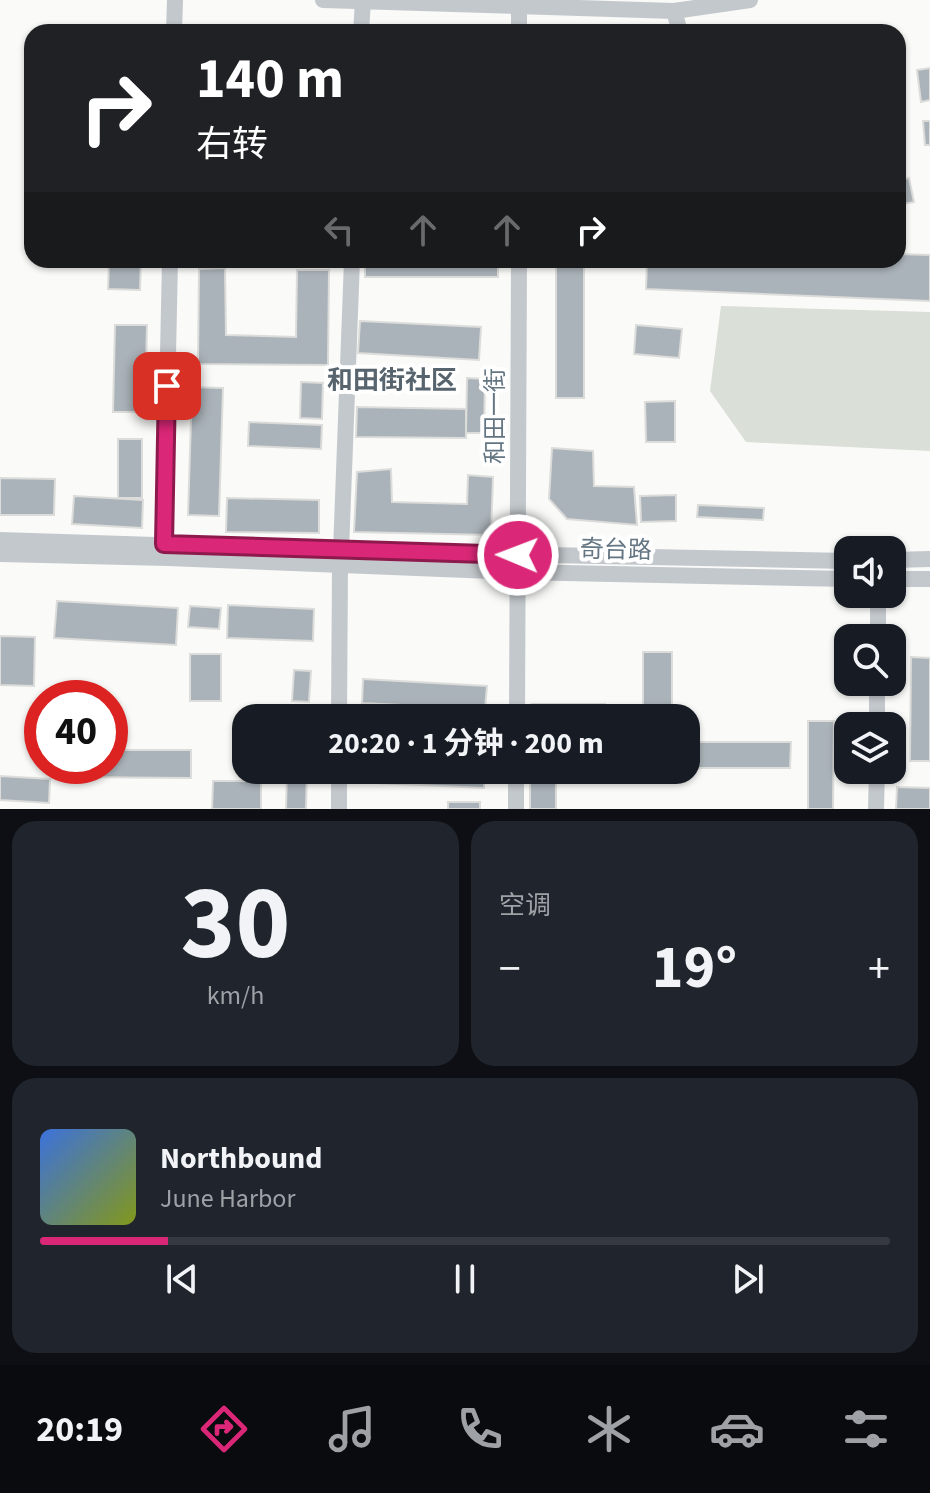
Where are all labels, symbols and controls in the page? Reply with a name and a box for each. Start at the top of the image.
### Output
text: 140 m [196,40,344,119]
icon: right [64,56,168,160]
text: 右转 [196,119,268,170]
icon: left [317,208,361,252]
icon: ahead [401,208,445,252]
icon: ahead [485,208,529,252]
icon: right [569,208,613,252]
pin [133,352,201,420]
district label: 和田街社区 [327,362,457,399]
icon: arrive [145,364,189,408]
street label: 和田一街 [478,368,513,464]
position arrow [476,513,560,597]
street label: 奇台路 [580,532,652,568]
map controls [834,536,906,784]
button: sound [834,536,906,608]
button: search [834,624,906,696]
speed limit sign: 40 [24,680,128,784]
button: layers [834,712,906,784]
text: 20:20 · 1 分钟 · 200 m [328,722,604,765]
text: 30 [181,851,290,999]
text: 空调 [499,887,551,924]
text: 19° [652,926,737,1011]
text: − [499,938,521,1001]
text: + [868,938,890,1001]
text: km/h [207,977,264,1014]
text: Northbound [160,1137,322,1180]
text: June Harbor [160,1180,296,1217]
icon: previous [160,1257,204,1301]
icon: pause [443,1257,487,1301]
icon: next [726,1257,770,1301]
icon: directions [196,1401,252,1457]
icon: music [324,1401,380,1457]
icon: phone [452,1401,508,1457]
icon: climate [581,1401,637,1457]
icon: car [709,1401,765,1457]
icon: filters [838,1401,894,1457]
text: 20:19 [36,1404,123,1455]

